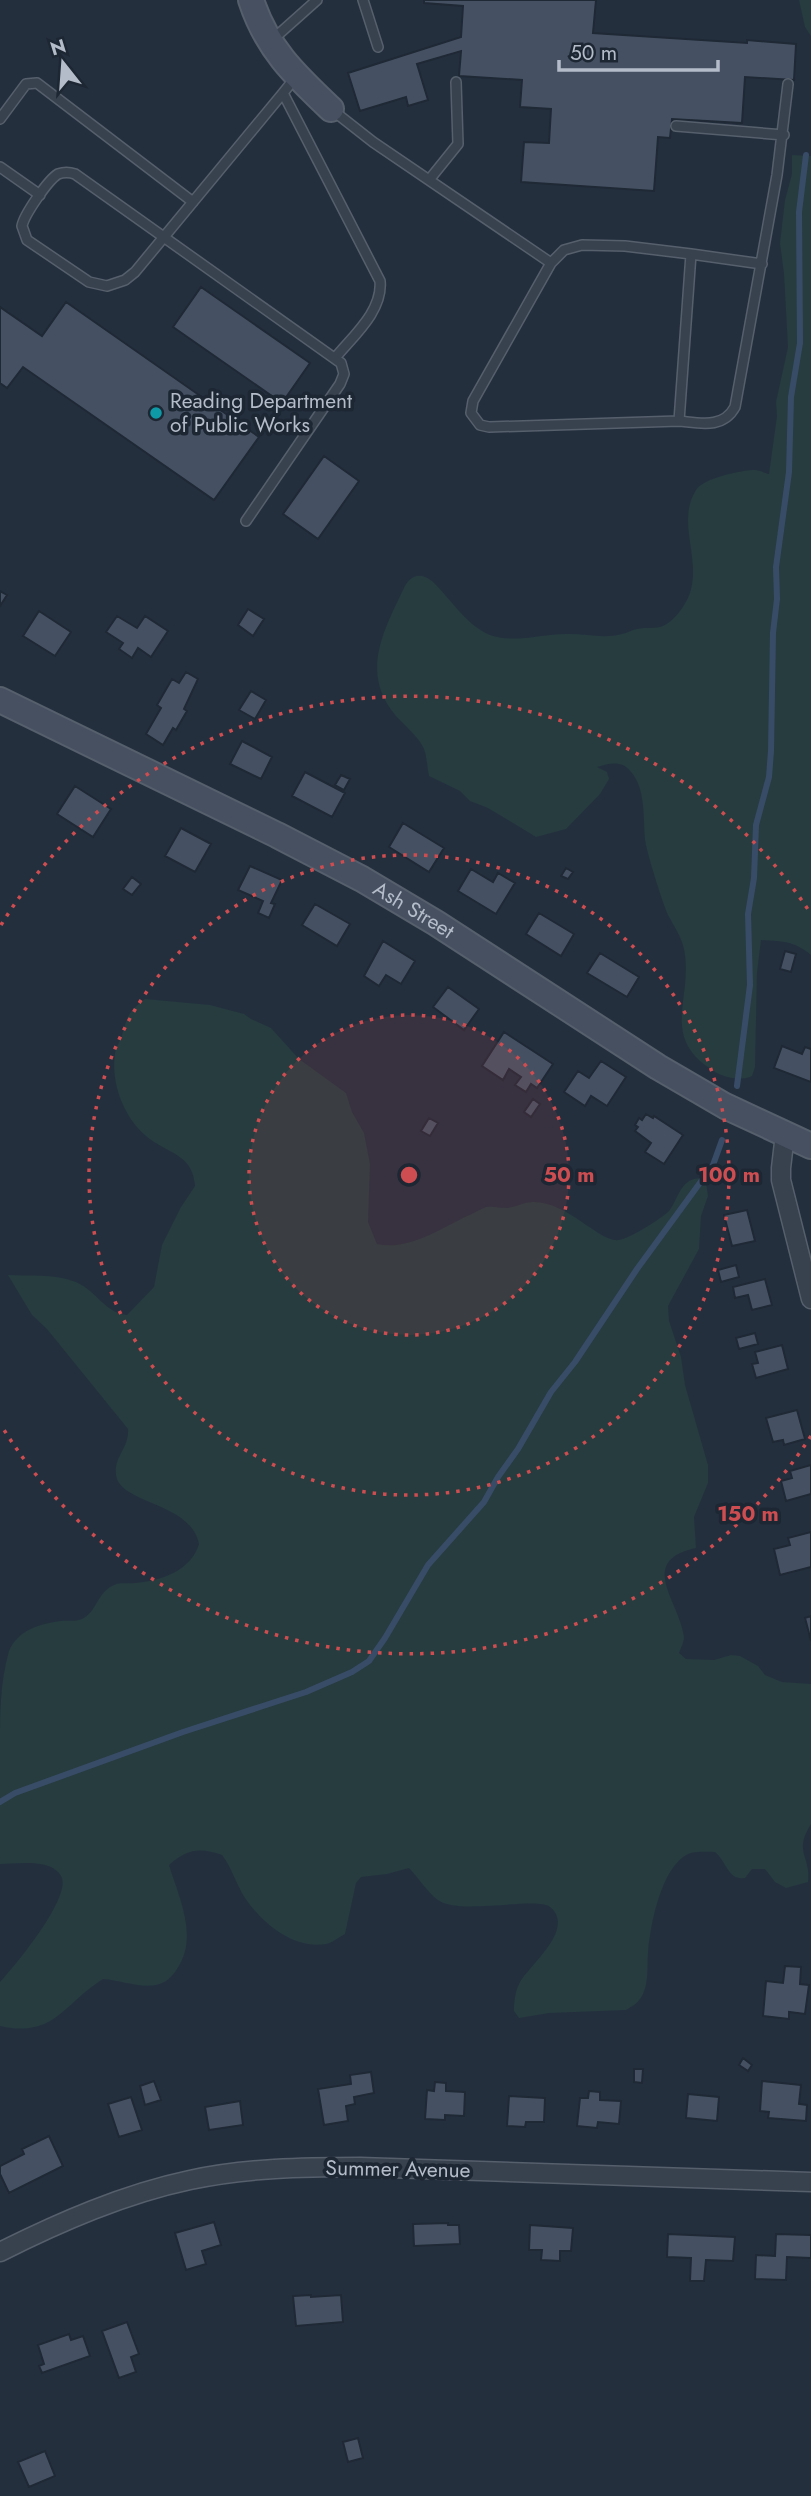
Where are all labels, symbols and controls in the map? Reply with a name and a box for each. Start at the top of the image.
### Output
north arrow [28,28,98,98]
scale bar [559,28,718,72]
text: N [47,32,69,62]
text: 50 m [570,38,617,68]
place label: Reading Department of Public Works [170,386,352,440]
marker: Reading Department of Public Works [148,405,164,421]
street label: Ash Street [367,874,460,946]
text: 50 m [544,1160,594,1190]
text: 100 m [698,1160,760,1190]
centre of rings [397,1163,421,1187]
text: 150 m [717,1499,779,1529]
street label: Summer Avenue [325,2153,471,2185]

